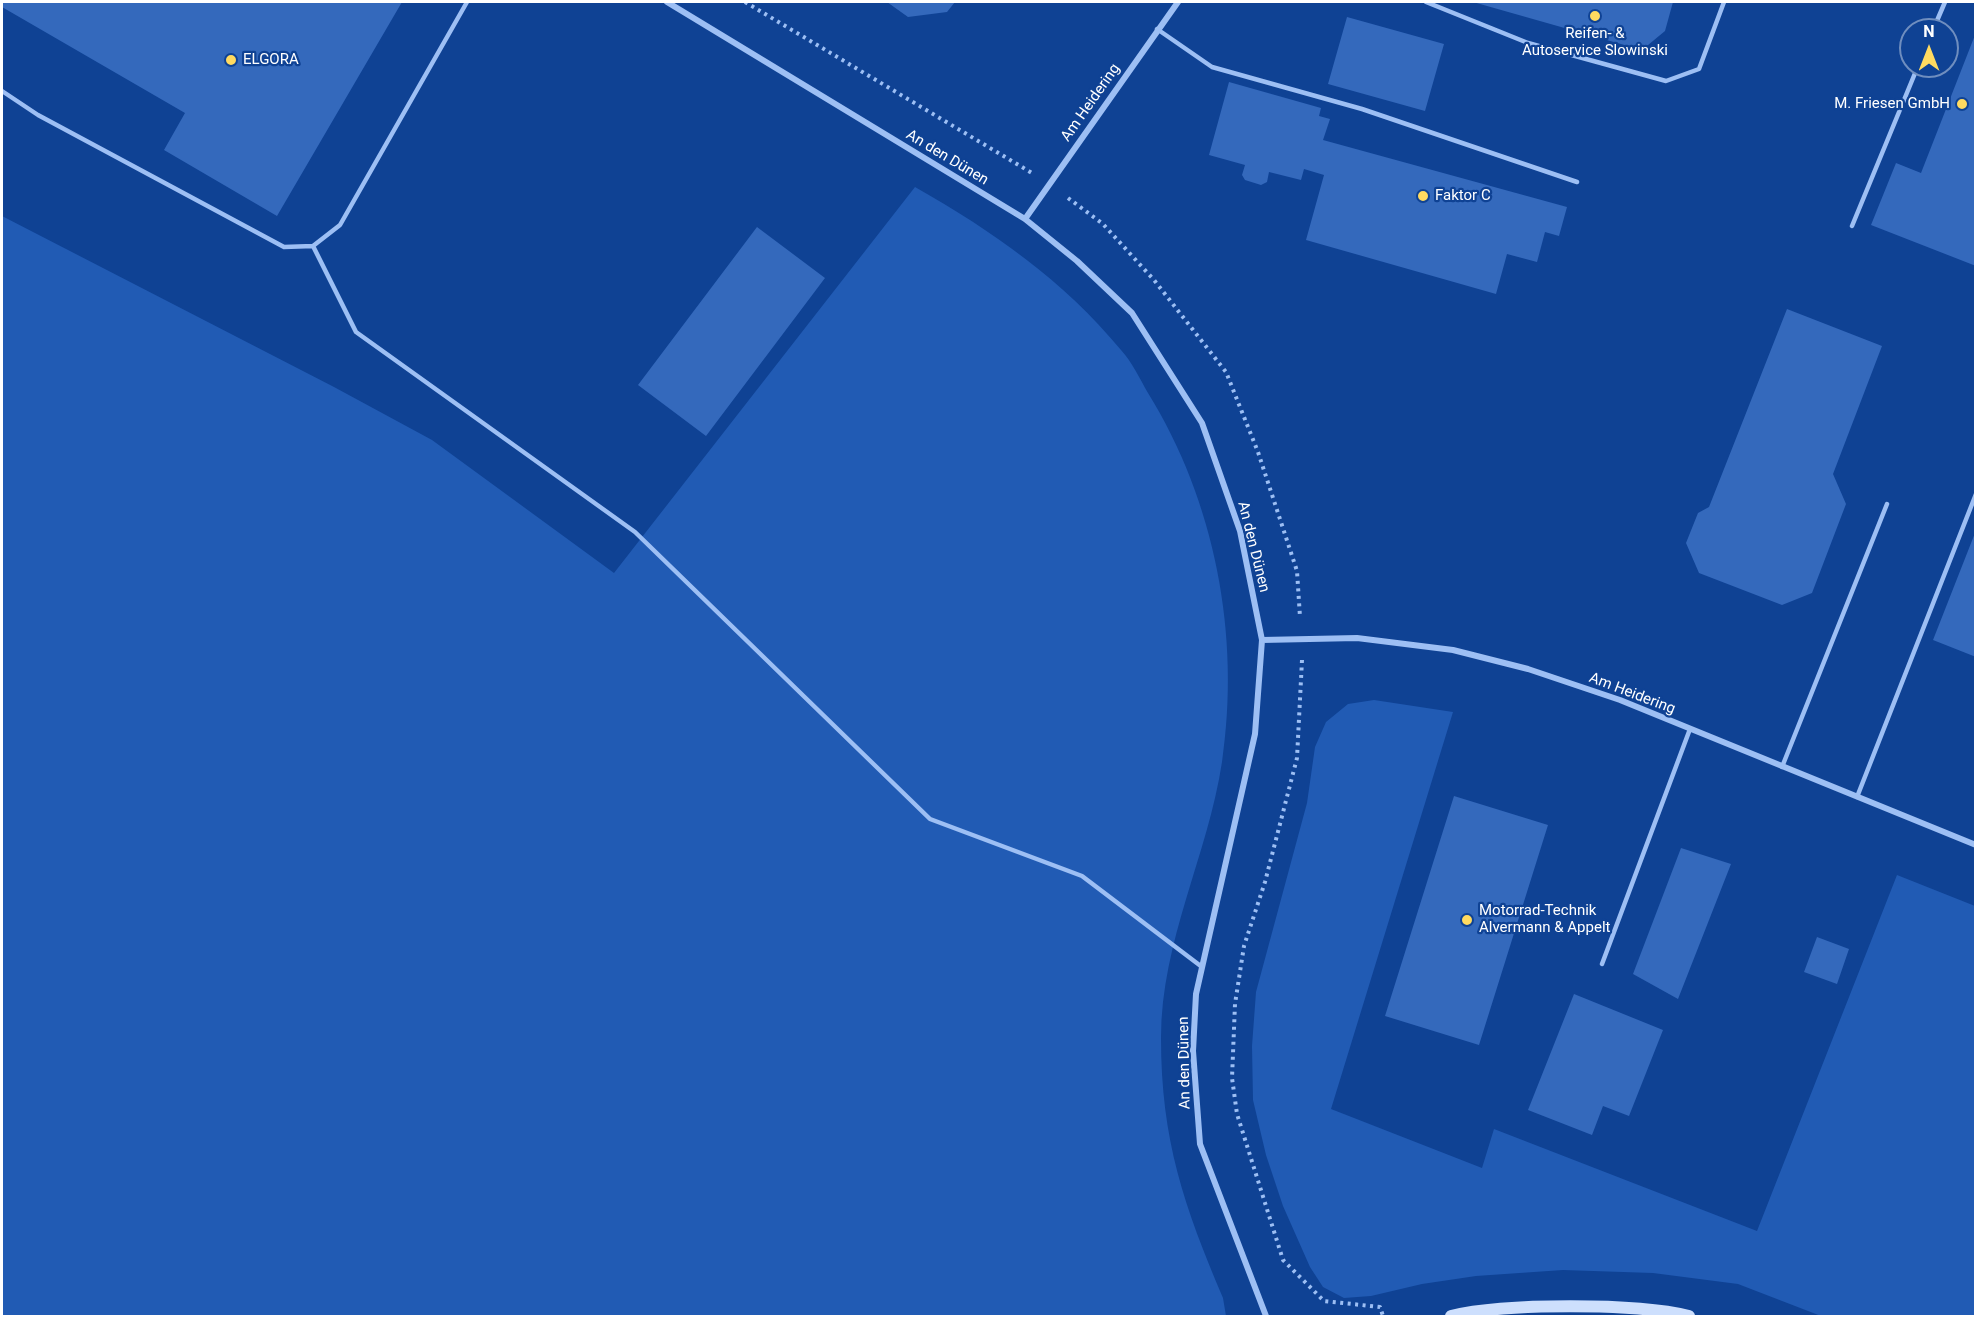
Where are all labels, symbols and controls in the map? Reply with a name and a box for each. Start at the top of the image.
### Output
marker: Reifen- & Autoservice Slowinski [1588,9,1602,23]
north arrow [1899,18,1959,78]
text: N [1923,22,1935,41]
place label: Reifen- & Autoservice Slowinski [1522,25,1668,60]
place label: ELGORA [243,51,299,69]
marker: ELGORA [224,53,238,67]
street label: Am Heidering [1058,61,1124,145]
place label: M. Friesen GmbH [1834,95,1950,113]
marker: M. Friesen GmbH [1955,97,1969,111]
street label: An den Dünen [903,126,991,190]
place label: Faktor C [1435,187,1491,205]
marker: Faktor C [1416,189,1430,203]
street label: An den Dünen [1233,500,1273,594]
street label: Am Heidering [1586,669,1678,719]
place label: Motorrad-Technik Alvermann & Appelt [1479,902,1610,937]
marker: Motorrad-Technik Alvermann & Appelt [1460,913,1474,927]
street label: An den Dünen [1175,1016,1195,1110]

